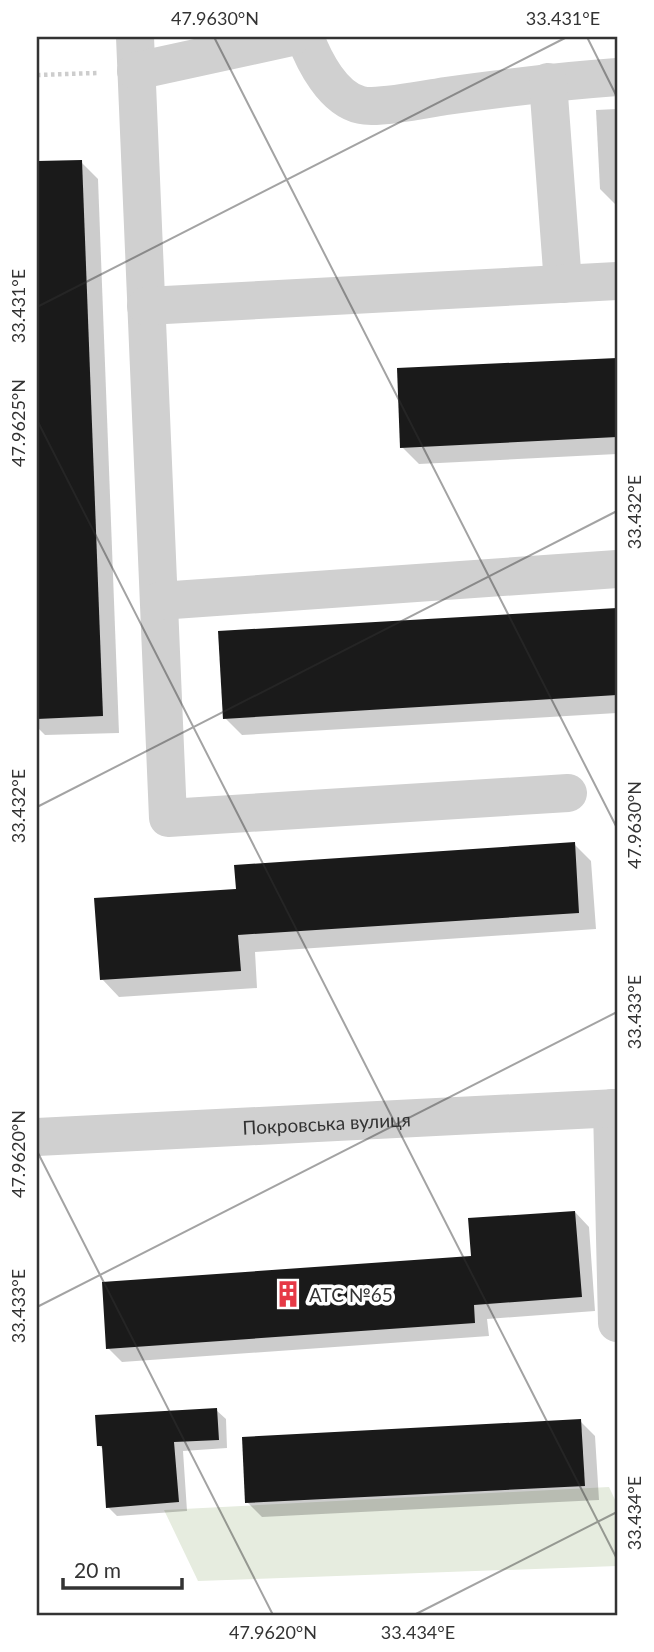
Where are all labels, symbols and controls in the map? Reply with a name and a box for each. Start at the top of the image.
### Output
text: 47.9630°N [171,7,259,29]
text: 33.431°E [526,7,600,29]
text: 33.431°E [7,269,29,343]
text: 47.9625°N [7,379,29,467]
text: 33.432°E [623,475,645,549]
text: 33.432°E [7,769,29,843]
text: 47.9630°N [623,781,645,869]
text: 33.433°E [623,975,645,1049]
street label: Покровська вулиця [242,1107,411,1138]
text: 47.9620°N [7,1110,29,1198]
text: 33.433°E [7,1269,29,1343]
building icon: АТС №65 [273,1279,303,1309]
place label: АТС №65 [309,1283,393,1306]
text: 33.434°E [623,1476,645,1550]
scale bar [63,1547,182,1591]
text: 20 m [74,1557,121,1582]
text: 47.9620°N [229,1621,317,1643]
text: 33.434°E [381,1621,455,1643]

